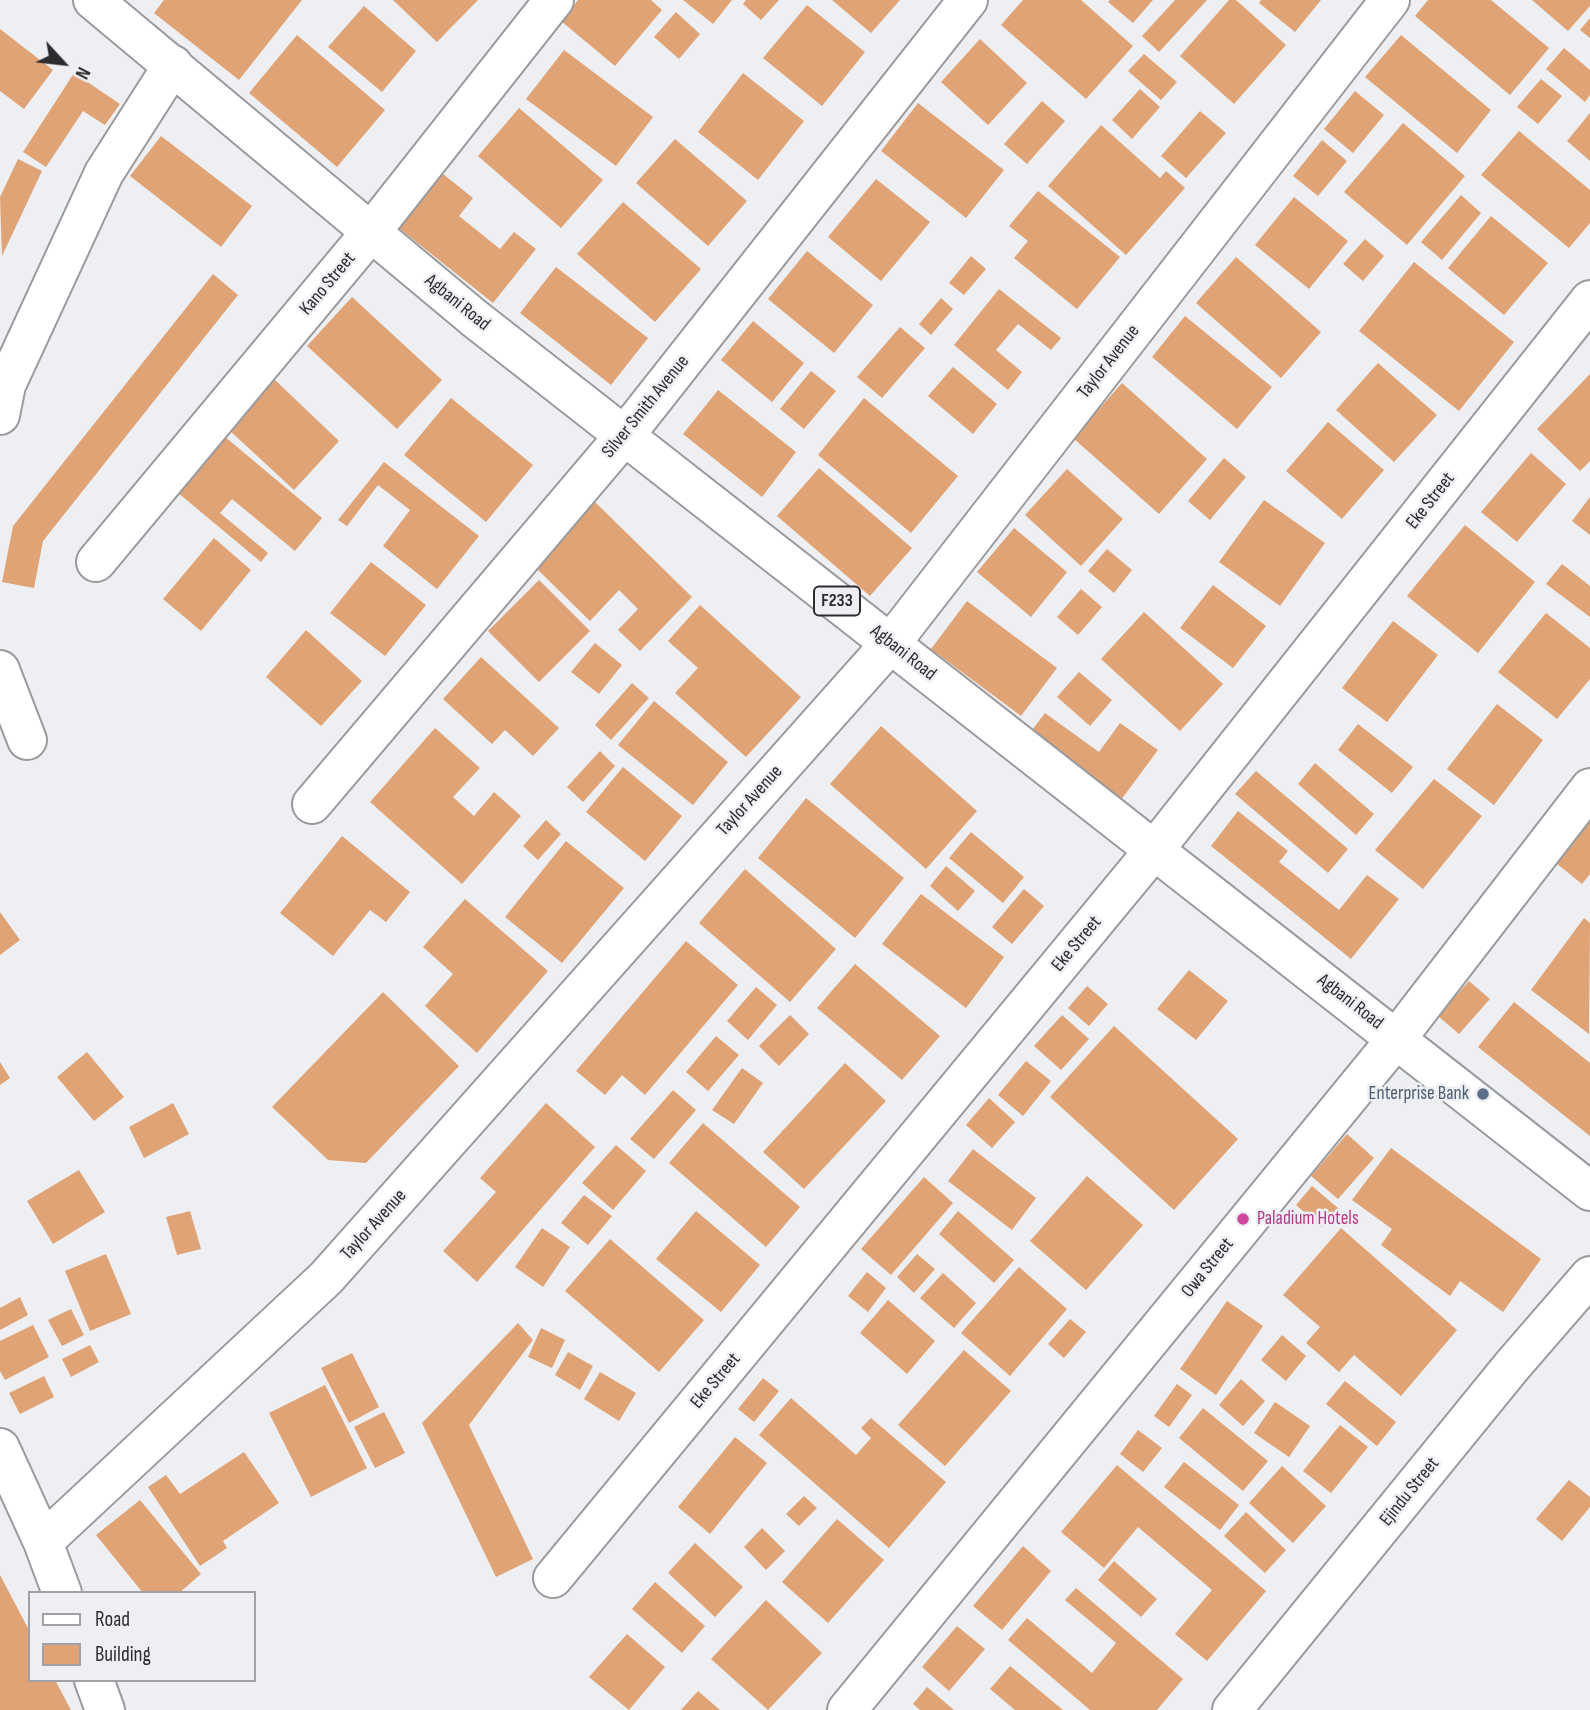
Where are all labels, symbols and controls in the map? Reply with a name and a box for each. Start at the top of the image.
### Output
north arrow [28,28,98,98]
text: N [70,63,95,83]
street label: Kano Street [295,248,361,320]
street label: Agbani Road [420,270,494,336]
street label: Taylor Avenue [1073,321,1145,403]
street label: Silver Smith Avenue [598,351,694,463]
street label: Eke Street [1402,468,1460,534]
road number: F233 [814,586,860,616]
street label: Agbani Road [865,620,941,686]
street label: Taylor Avenue [712,761,788,841]
street label: Eke Street [1047,912,1107,976]
street label: Agbani Road [1312,969,1388,1035]
place label: Enterprise Bank [1369,1083,1469,1105]
marker: Enterprise Bank [1475,1086,1491,1102]
street label: Taylor Avenue [336,1185,412,1265]
place label: Paladium Hotels [1257,1208,1359,1230]
marker: Paladium Hotels [1235,1211,1251,1227]
street label: Owa Street [1177,1234,1239,1302]
street label: Eke Street [686,1349,746,1413]
street label: Ejindu Street [1375,1453,1445,1531]
legend [28,1591,256,1682]
text: Road [95,1607,130,1632]
text: Building [95,1642,151,1667]

